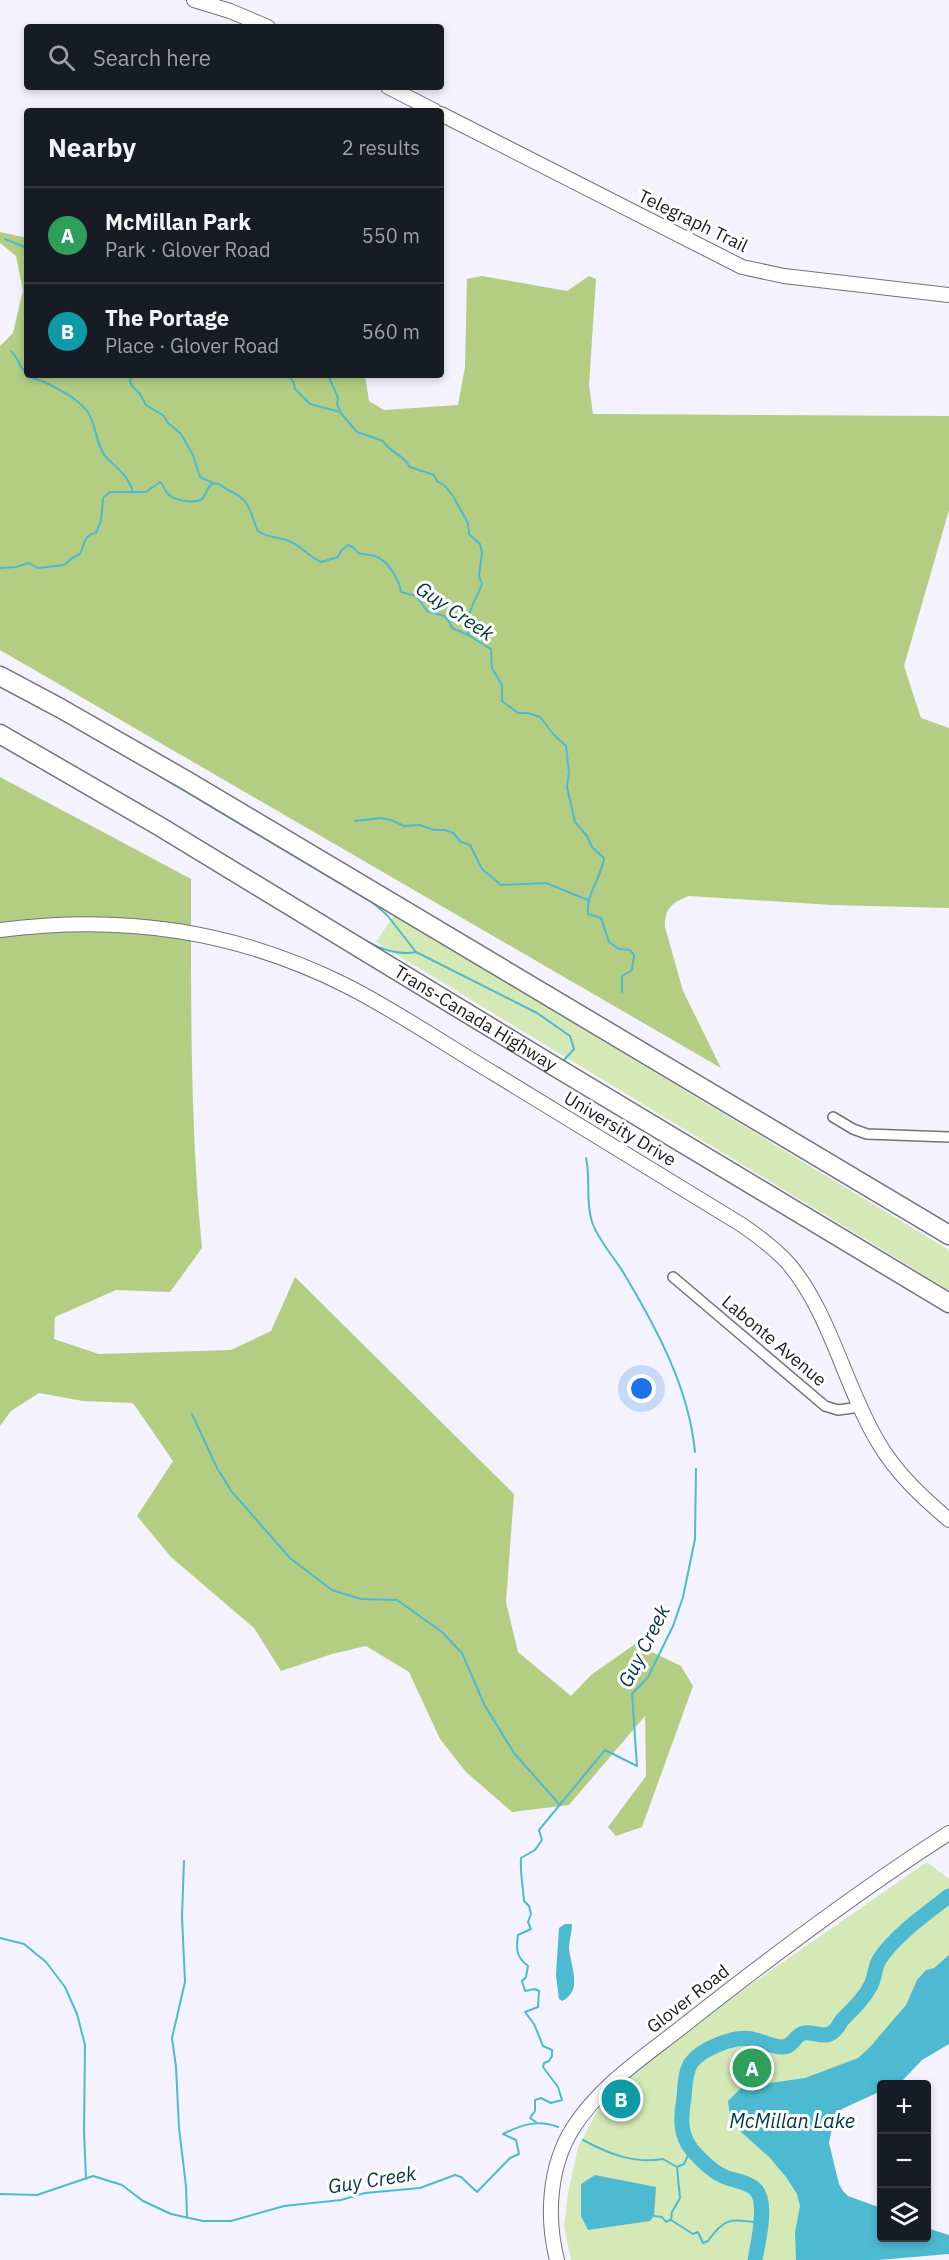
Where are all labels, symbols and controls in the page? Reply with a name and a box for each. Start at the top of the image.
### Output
search box [24,24,444,90]
icon: search [45,41,78,74]
text: Search here [93,43,211,72]
text: Nearby [48,130,136,164]
text: 2 results [342,134,420,161]
street label: Telegraph Trail [635,184,752,257]
text: McMillan Park [105,207,251,236]
text: A [61,222,74,249]
text: 550 m [362,222,420,249]
text: Park · Glover Road [105,236,271,263]
text: The Portage [105,303,229,332]
text: B [61,318,74,345]
text: 560 m [362,318,420,345]
text: Place · Glover Road [105,332,279,359]
water label: Guy Creek [411,575,500,647]
street label: Trans-Canada Highway [390,960,561,1076]
street label: University Drive [560,1086,681,1171]
street label: Labonte Avenue [717,1290,832,1391]
your location [627,1374,656,1403]
water label: Guy Creek [611,1600,676,1691]
street label: Glover Road [642,1959,733,2038]
pin: A [732,2046,771,2090]
pin: B [602,2076,640,2122]
map controls [877,2080,931,2242]
button: + [877,2080,931,2134]
water label: McMillan Lake [729,2107,855,2134]
button: − [877,2134,931,2188]
water label: Guy Creek [326,2159,418,2200]
button: layers [877,2188,931,2242]

